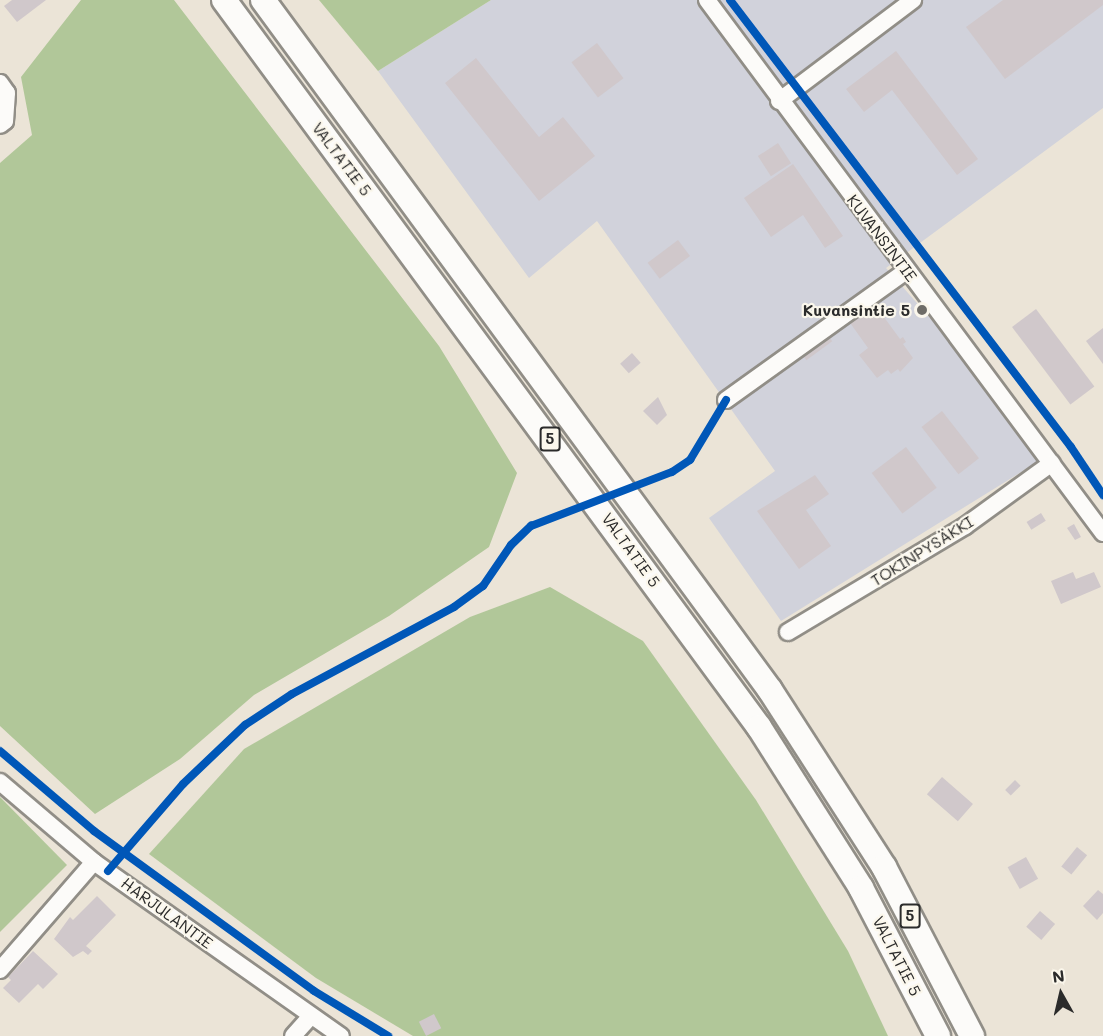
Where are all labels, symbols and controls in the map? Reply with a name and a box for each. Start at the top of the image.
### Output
street label: VALTATIE 5 [308,119,376,199]
street label: KUVANSINTIE [843,191,921,285]
place label: Kuvansintie 5 [803,300,910,320]
marker: Kuvansintie 5 [915,303,929,317]
road number: 5 [540,427,560,451]
street label: VALTATIE 5 [598,509,664,591]
street label: TOKINPYSÄKKI [867,512,977,590]
street label: HARJULANTIE [117,873,217,953]
road number: 5 [900,904,920,928]
street label: VALTATIE 5 [869,913,925,999]
north arrow [1031,964,1091,1024]
text: N [1051,964,1066,987]

